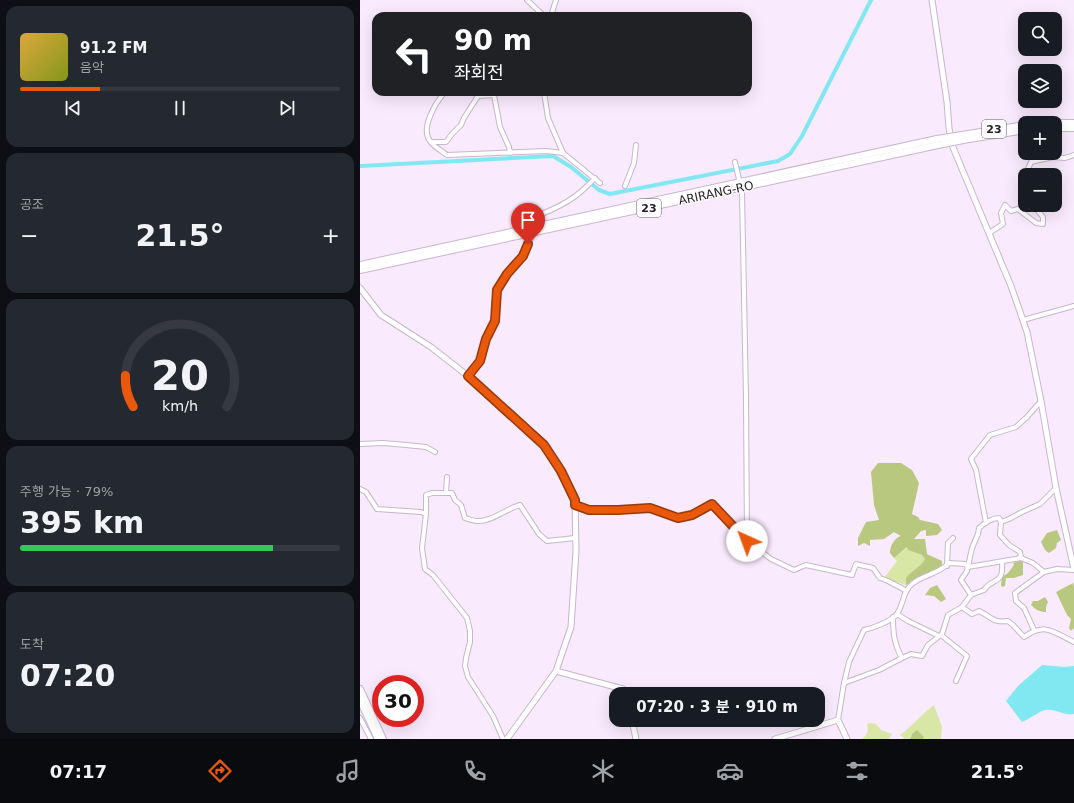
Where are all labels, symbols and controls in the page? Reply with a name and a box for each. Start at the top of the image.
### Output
map controls [1018,12,1062,212]
button: search [1018,12,1062,56]
text: 90 m [454,24,532,57]
icon: left [388,28,440,80]
text: 91.2 FM [80,39,147,57]
text: 음악 [80,60,104,75]
text: 좌회전 [454,62,504,83]
button: layers [1018,64,1062,108]
icon: previous [62,97,84,119]
icon: pause [169,97,191,119]
icon: next [276,97,298,119]
button: + [1018,116,1062,160]
road number: 23 [982,120,1006,138]
button: − [1018,168,1062,212]
street label: ARIRANG-RO [677,178,755,208]
text: 공조 [20,197,44,212]
road number: 23 [637,199,661,217]
pin [511,203,545,244]
icon: arrive [517,209,539,231]
text: 21.5° [135,218,225,253]
text: − [20,223,38,248]
text: + [322,223,340,248]
text: 20 [151,351,209,400]
text: km/h [162,398,198,414]
text: 주행 가능 · 79% [20,484,113,499]
text: 395 km [20,505,144,540]
position arrow [726,520,768,562]
text: 도착 [20,637,44,652]
text: 07:20 [20,658,116,693]
speed limit sign: 30 [372,675,424,727]
text: 07:20 · 3 분 · 910 m [636,698,798,716]
icon: directions [206,757,234,785]
icon: music [334,757,362,785]
icon: phone [461,757,489,785]
icon: climate [589,757,617,785]
icon: car [716,757,744,785]
icon: filters [843,757,871,785]
text: 07:17 [50,761,107,782]
text: 21.5° [971,761,1024,782]

